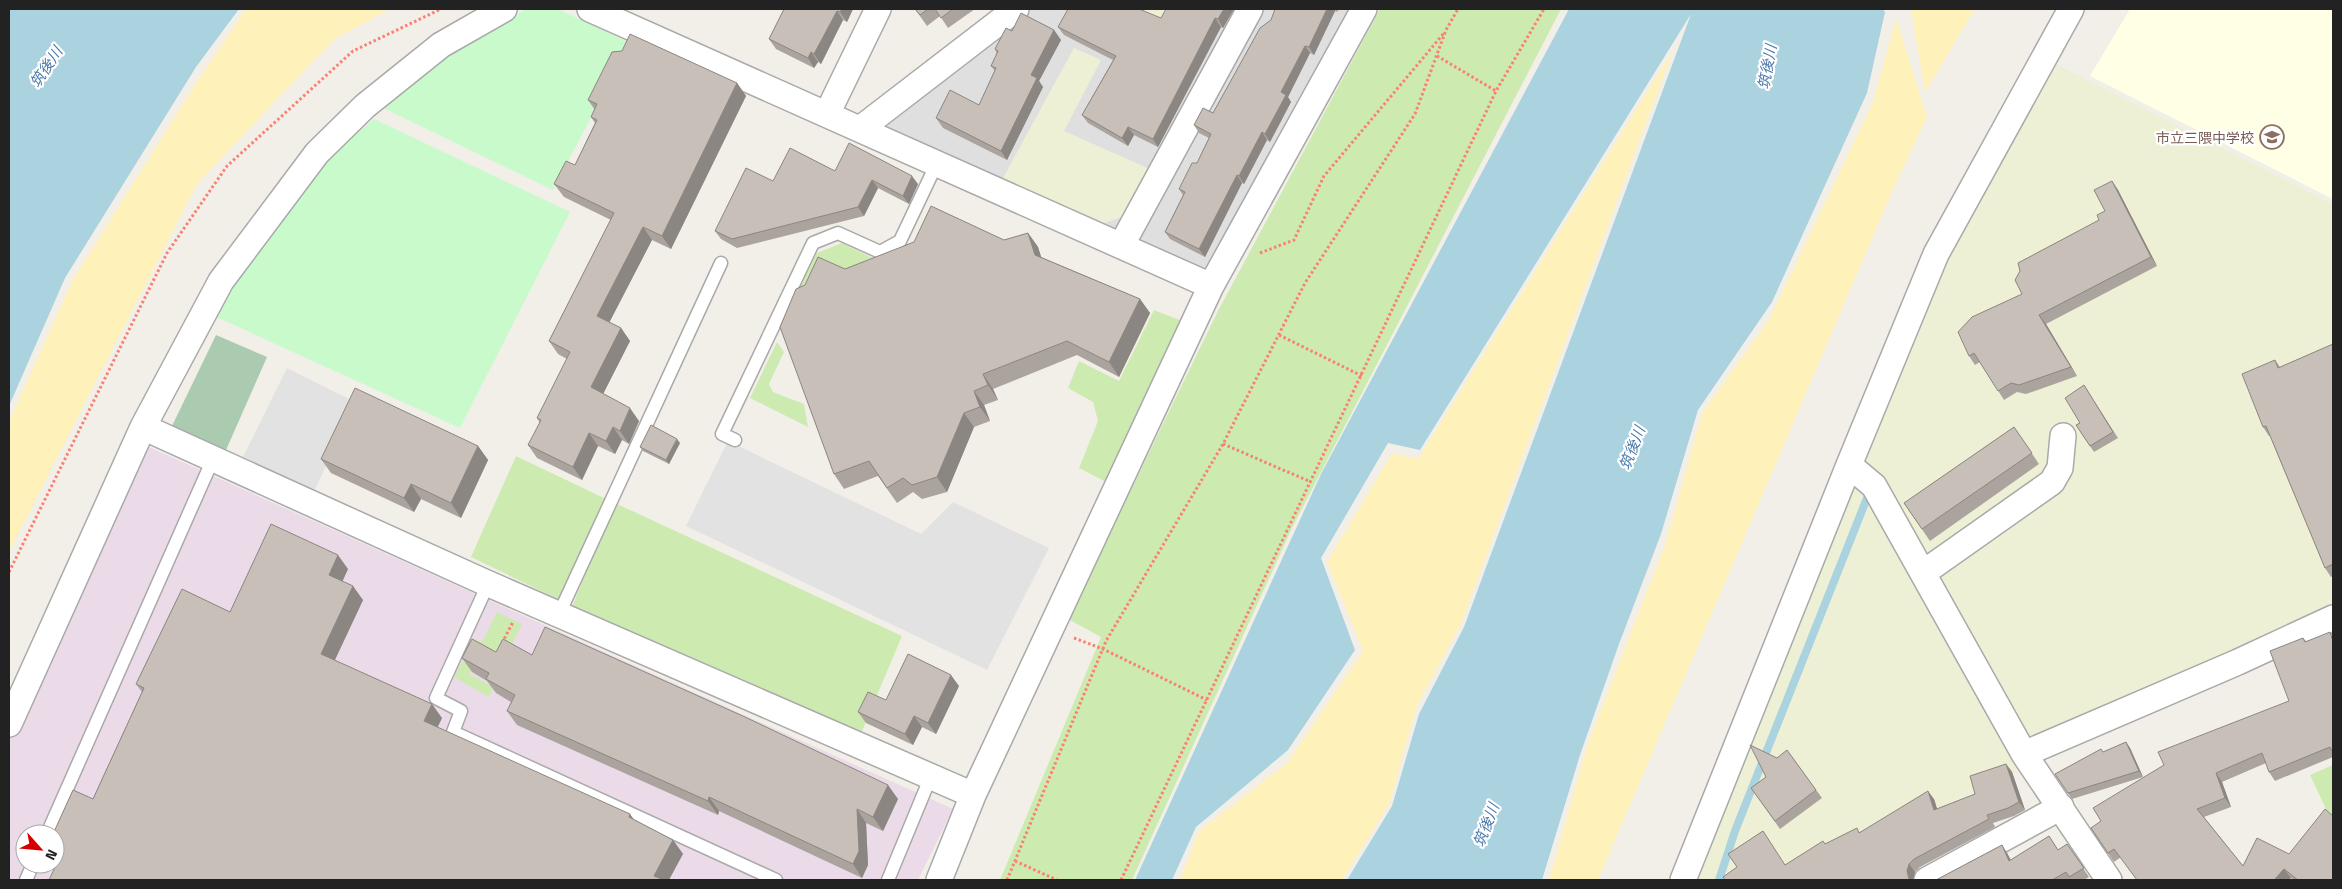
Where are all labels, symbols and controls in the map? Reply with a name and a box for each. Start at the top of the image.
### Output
water label: 筑後川 [24,40,69,92]
water label: 筑後川 [1752,41,1783,91]
school or university icon: 市立三隈中学校 [2259,124,2285,150]
place label: 市立三隈中学校 [2156,127,2254,148]
water label: 筑後川 [1613,421,1652,473]
water label: 筑後川 [1467,798,1506,850]
north arrow [15,824,65,874]
text: N [40,846,64,864]

